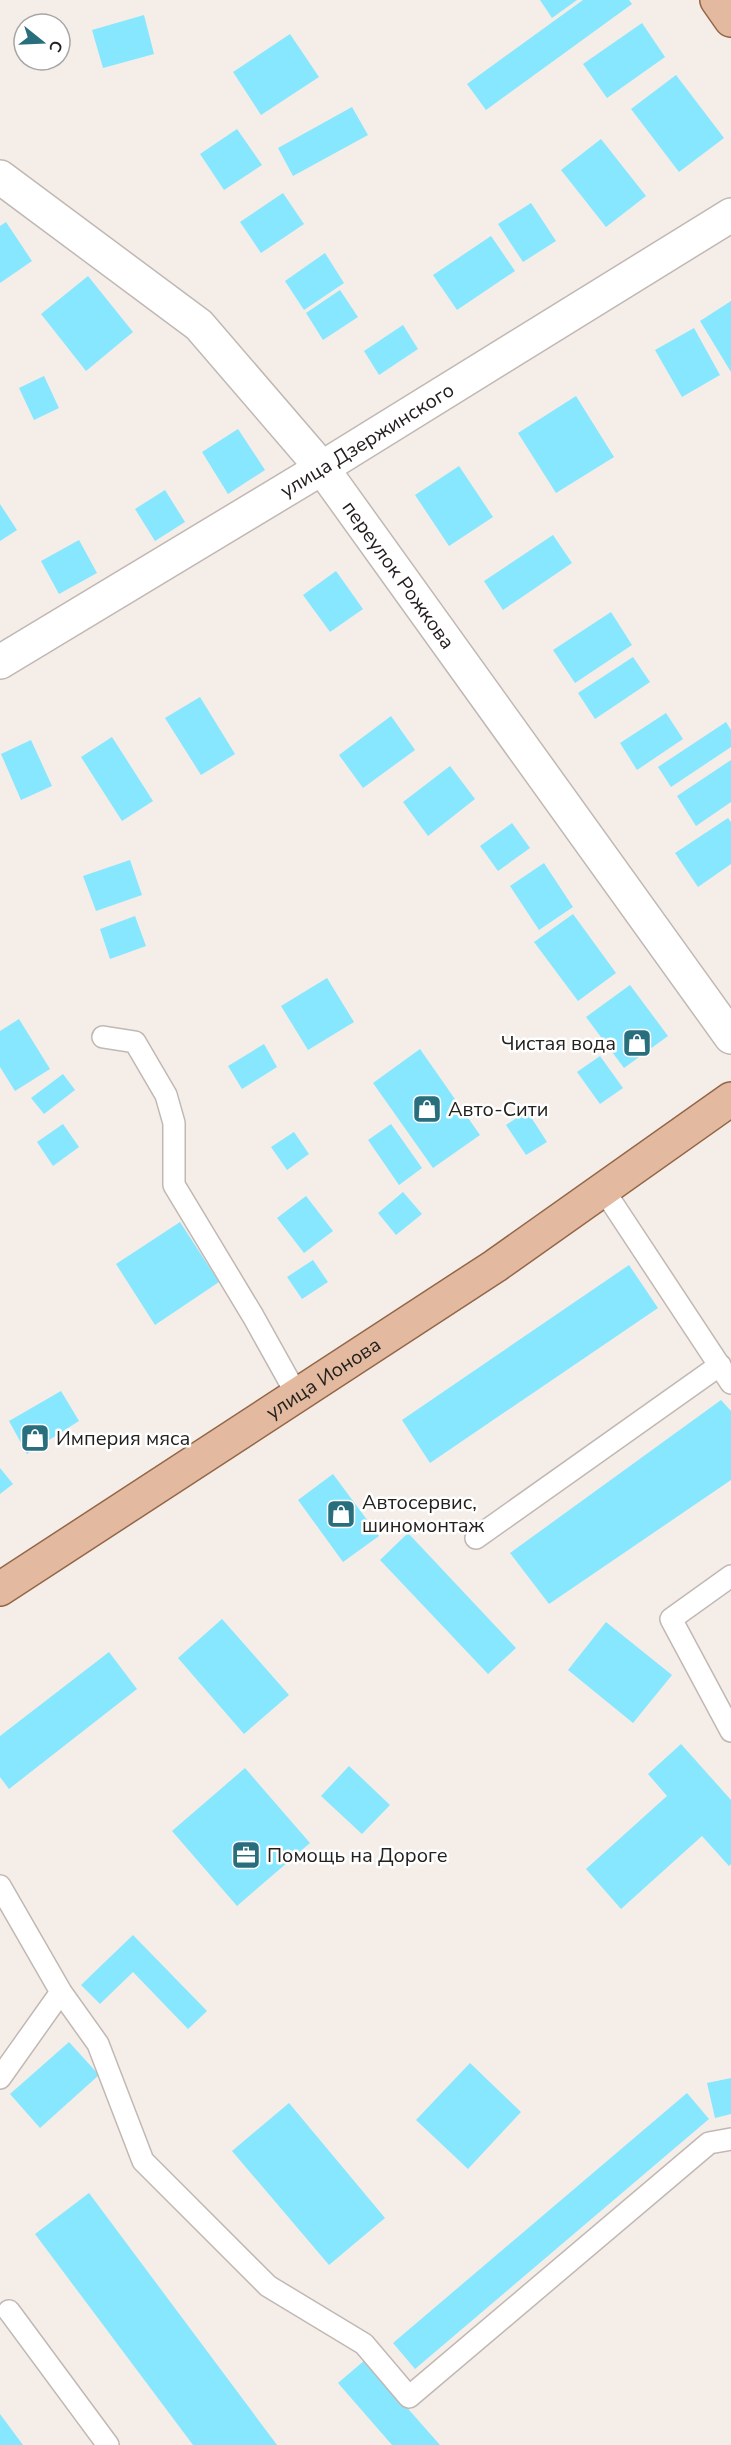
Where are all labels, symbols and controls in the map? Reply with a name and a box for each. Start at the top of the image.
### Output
north arrow [12,12,72,72]
text: С [43,38,67,55]
street label: улица Дзержинского [275,376,459,504]
street label: переулок Рожкова [336,495,461,654]
shop icon: Чистая вода [621,1027,653,1059]
place label: Чистая вода [501,1030,616,1057]
shop icon: Авто-Сити [411,1093,443,1125]
place label: Авто-Сити [448,1096,548,1123]
street label: улица Ионова [261,1331,386,1426]
shop icon: Империя мяса [19,1422,51,1454]
place label: Империя мяса [56,1425,190,1452]
place label: Автосервис, шиномонтаж [362,1489,485,1539]
shop icon: Автосервис, шиномонтаж [325,1498,357,1530]
office icon: Помощь на Дороге [230,1839,262,1871]
place label: Помощь на Дороге [267,1842,448,1869]

